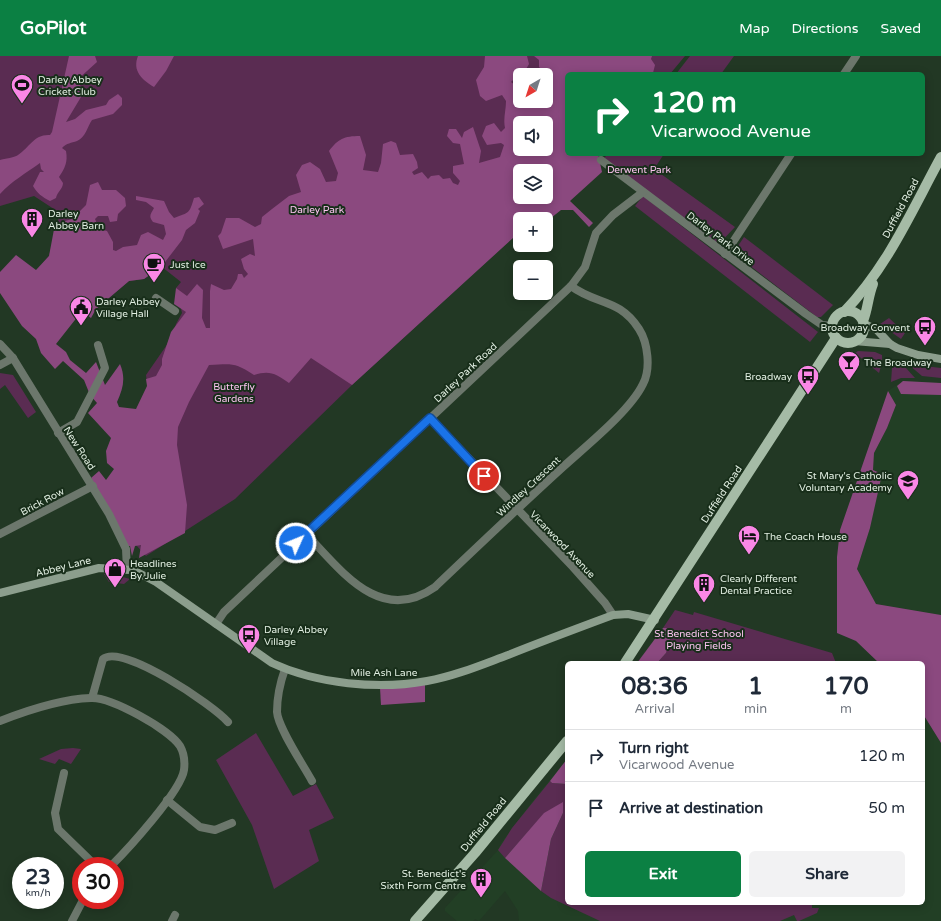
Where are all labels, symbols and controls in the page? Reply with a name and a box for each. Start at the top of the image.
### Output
text: GoPilot [20,17,86,39]
text: Map [739,20,770,37]
text: Directions [792,20,859,37]
text: Saved [881,20,921,37]
north arrow [513,68,553,108]
map controls [513,68,553,300]
sports icon: Darley Abbey Cricket Club [9,72,35,105]
place label: Darley Abbey Cricket Club [38,74,103,98]
text: 120 m [651,86,737,120]
icon: right [585,88,637,140]
button: sound [513,116,553,156]
text: Vicarwood Avenue [651,120,811,142]
button: layers [513,164,553,204]
park label: Derwent Park [607,164,672,176]
street label: Duffield Road [880,177,922,240]
park label: Darley Park [290,204,345,216]
building icon: Darley Abbey Barn [19,206,45,239]
place label: Darley Abbey Barn [48,208,104,232]
street label: Darley Park Drive [684,209,757,268]
button: + [513,212,553,252]
cafe icon: Just Ice [141,251,167,284]
place label: Just Ice [170,259,206,271]
button: − [513,260,553,300]
public building icon: Darley Abbey Village Hall [68,294,94,327]
place label: Darley Abbey Village Hall [96,296,161,320]
bus stop icon: Broadway Convent [912,314,938,347]
place label: Broadway Convent [821,322,910,334]
street label: Darley Park Road [432,340,500,405]
bar icon: The Broadway [836,349,862,382]
place label: The Broadway [864,357,932,369]
bus stop icon: Broadway [795,363,821,396]
place label: Broadway [745,371,793,383]
park label: Butterfly Gardens [213,381,255,405]
street label: New Road [61,425,98,472]
street label: Windley Crescent [494,454,563,519]
pin [467,459,501,493]
street label: Duffield Road [699,464,745,526]
icon: arrive [473,465,495,487]
school or university icon: St Mary's Catholic Voluntary Academy [895,468,921,501]
place label: St Mary's Catholic Voluntary Academy [799,470,893,494]
street label: Brick Row [19,485,66,518]
street label: Vicarwood Avenue [527,509,598,581]
position arrow [275,522,317,564]
hotel icon: The Coach House [736,523,762,556]
place label: The Coach House [764,531,847,543]
street label: Abbey Lane [34,554,93,580]
shop icon: Headlines By Julie [102,556,128,589]
place label: Headlines By Julie [130,558,177,582]
building icon: Clearly Different Dental Practice [691,571,717,604]
place label: Clearly Different Dental Practice [720,573,797,597]
bus stop icon: Darley Abbey Village [236,622,262,655]
place label: Darley Abbey Village [264,624,329,648]
park label: St Benedict School Playing Fields [654,628,744,652]
street label: Mile Ash Lane [351,667,418,679]
text: 08:36 [621,672,688,701]
text: 1 [748,672,763,701]
text: 170 [823,672,869,701]
text: Arrival [634,701,675,717]
text: min [744,701,767,717]
text: m [840,701,852,717]
text: Turn right [619,739,689,757]
icon: right [585,745,607,767]
text: 120 m [859,747,905,765]
text: Vicarwood Avenue [619,757,734,773]
street label: Duffield Road [458,795,509,854]
icon: arrive [585,797,607,819]
text: Arrive at destination [619,799,763,817]
text: 50 m [868,799,905,817]
button: Exit [585,851,741,897]
button: Share [749,851,905,897]
speed limit sign: 30 [72,857,124,909]
text: 23 [25,866,51,890]
building icon: St. Benedict's Sixth Form Centre [468,866,494,899]
place label: St. Benedict's Sixth Form Centre [381,868,466,892]
text: km/h [25,887,51,899]

